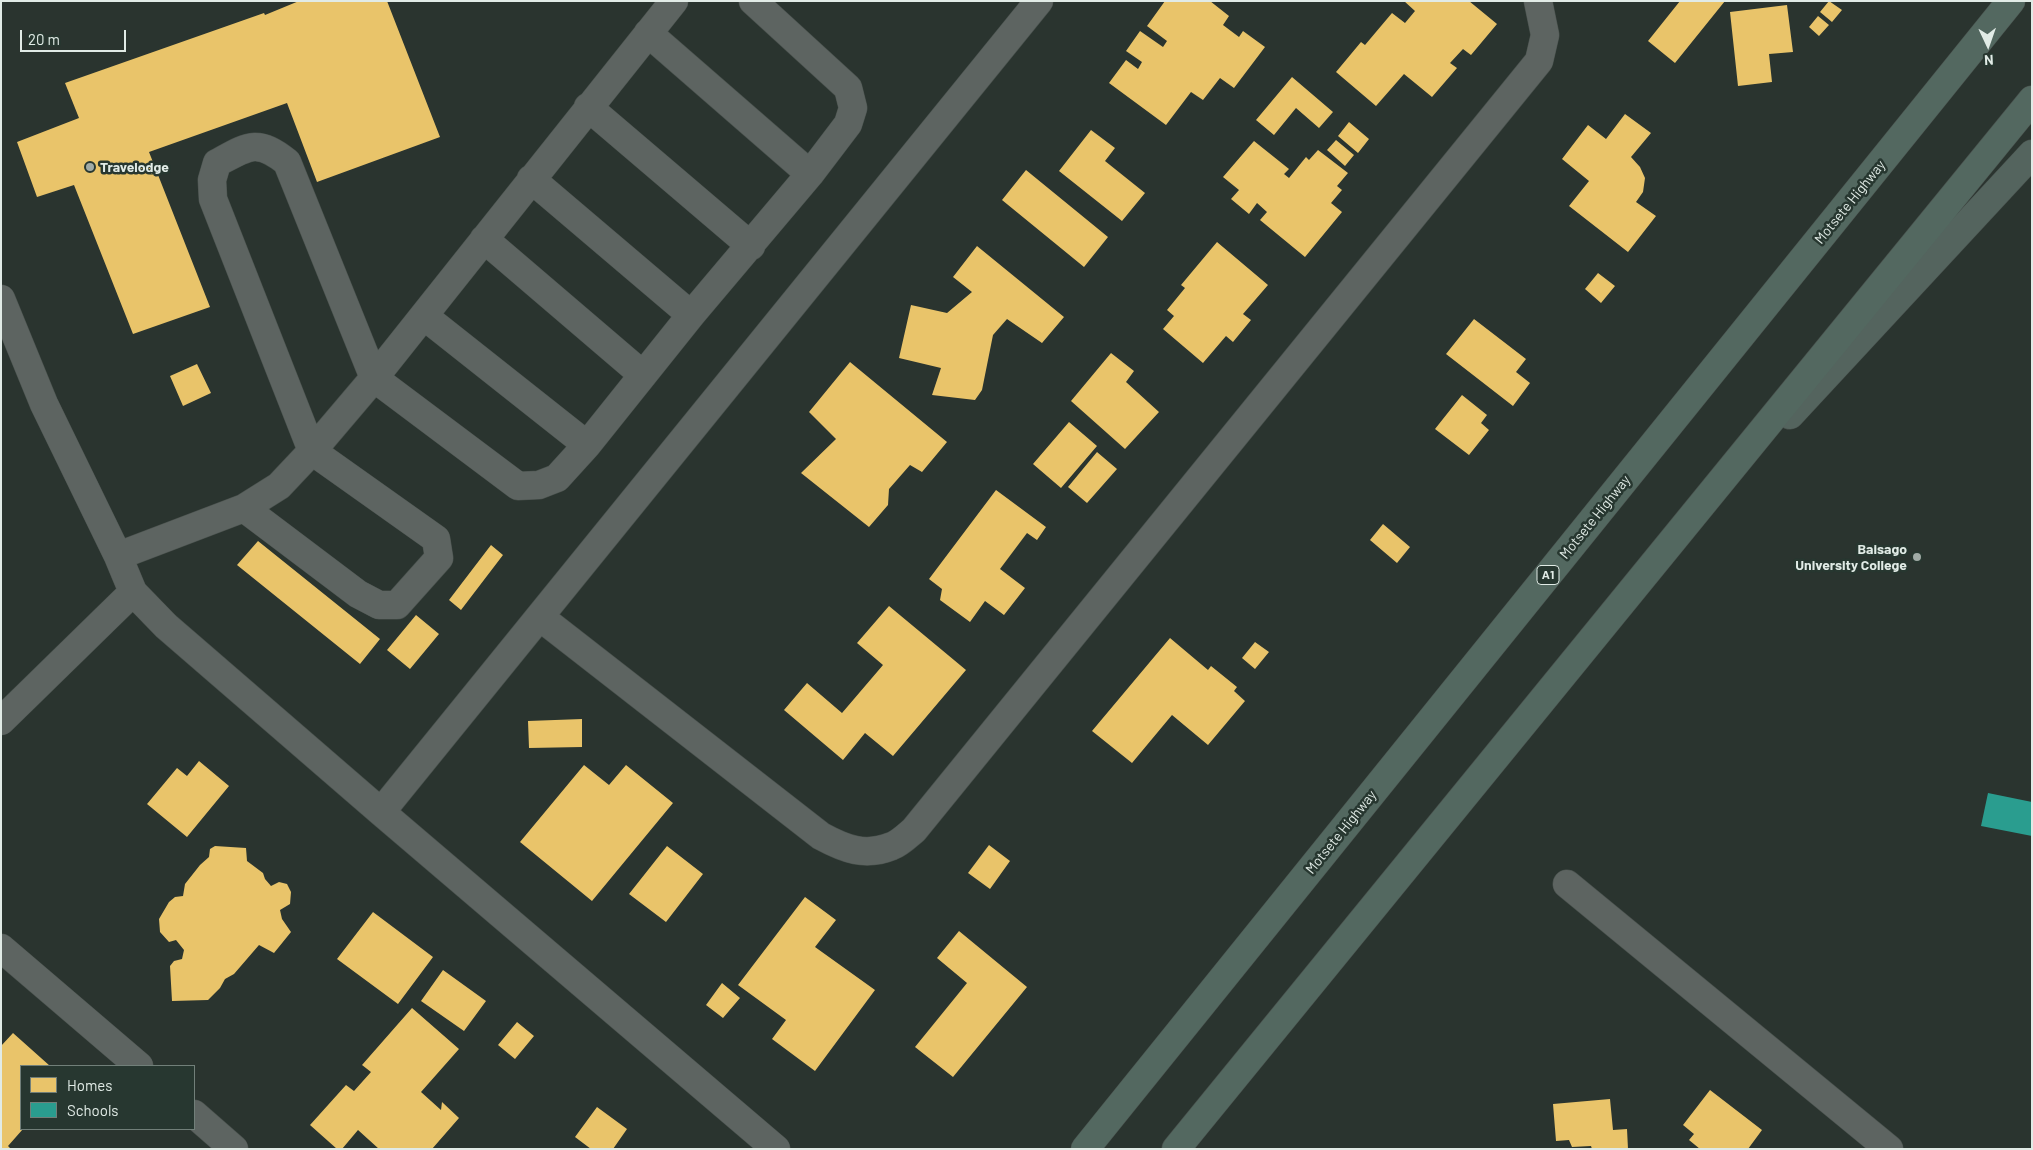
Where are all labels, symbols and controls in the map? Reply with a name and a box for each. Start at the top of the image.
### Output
scale bar [22,20,129,52]
north arrow [1963,20,2013,70]
text: 20 m [28,30,60,48]
text: N [1984,52,1994,69]
street label: Motsete Highway [1811,157,1889,247]
place label: Travelodge [100,159,169,175]
marker: Travelodge [84,161,96,173]
street label: Motsete Highway [1556,472,1634,562]
place label: Baisago University College [1795,541,1907,574]
marker: Baisago University College [1911,551,1923,563]
road number: A1 [1537,566,1559,584]
street label: Motsete Highway [1302,787,1380,877]
legend [20,1065,195,1130]
text: Homes [67,1076,112,1094]
text: Schools [67,1101,119,1119]

